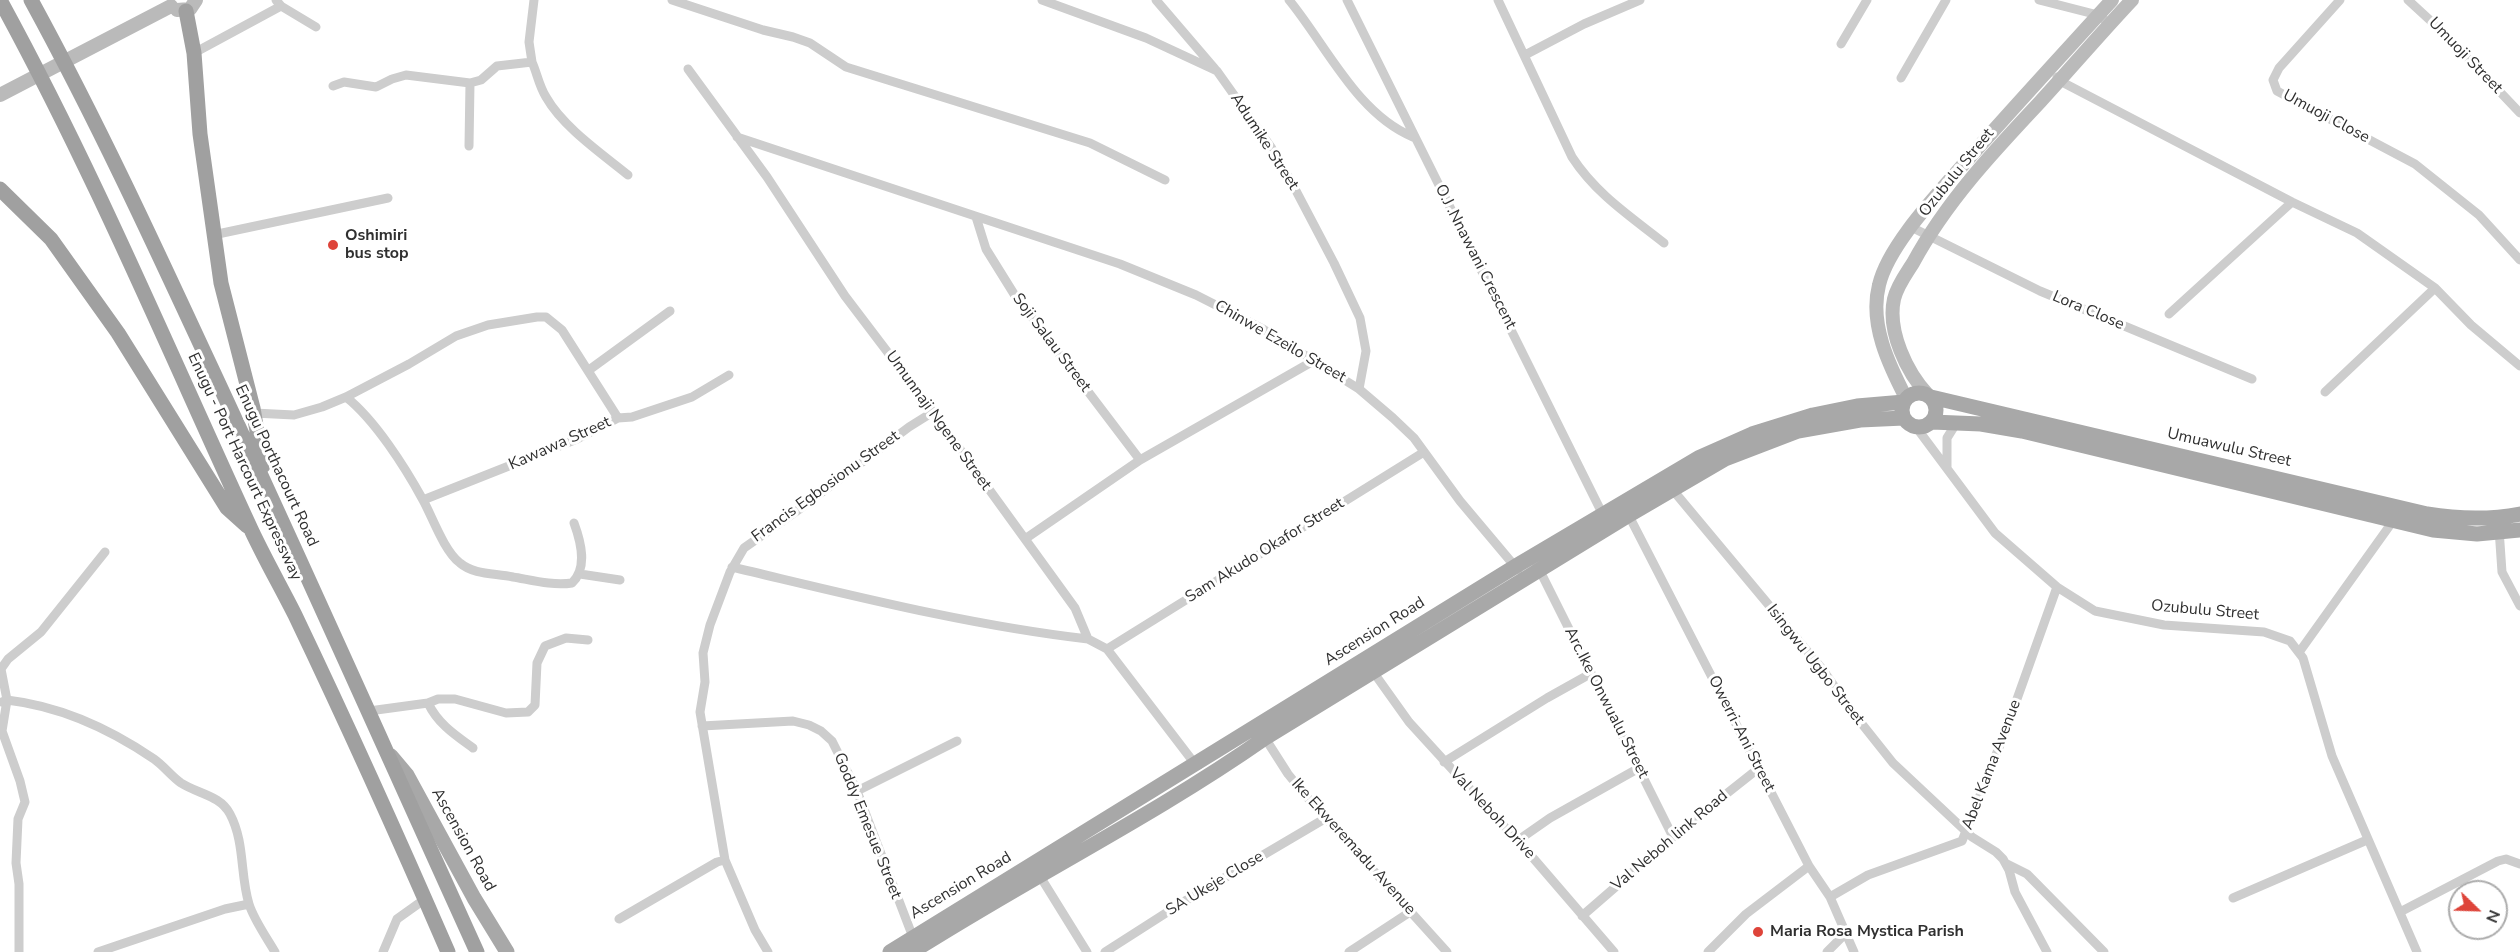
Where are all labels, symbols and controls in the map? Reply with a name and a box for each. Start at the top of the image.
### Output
street label: Umuoji Street [2424,14,2506,98]
street label: Umuoji Close [2279,86,2373,148]
street label: Adumike Street [1226,90,1302,194]
street label: Ozubulu Street [1915,125,1999,221]
street label: O.J .Nnawani Crescent [1430,181,1520,333]
place label: Oshimiri bus stop [345,226,409,264]
marker: Oshimiri bus stop [326,238,340,252]
street label: Lora Close [2049,287,2127,335]
street label: Soji Salau Street [1008,290,1094,396]
street label: Chinwe Ezeilo Street [1211,297,1349,387]
street label: Umunnaji Ngene Street [881,348,995,494]
street label: Enugu - Port Harcourt Expressway [183,350,305,584]
street label: Enugu Porthacourt Road [230,382,322,550]
street label: Kawawa Street [506,413,614,475]
street label: Umuawulu Street [2165,424,2293,472]
street label: Francis Egbosionu Street [748,427,904,547]
street label: Sam Akudo Okafor Street [1182,494,1348,608]
street label: Ascension Road [1321,593,1429,671]
street label: Ozubulu Street [2150,597,2260,625]
street label: Isingwu Ugbo Street [1762,601,1868,729]
street label: Arc.Ike Onwualu Street [1560,624,1652,782]
street label: Owerri-Ani Street [1703,673,1779,795]
street label: Abel Kama Avenue [1958,697,2026,833]
street label: Goddy Emesue Street [829,750,905,902]
street label: Val Neboh Drive [1445,765,1539,863]
street label: Ike Ekweremadu Avenue [1287,775,1419,919]
street label: Ascension Road [427,785,499,895]
street label: Val Neboh link Road [1608,787,1732,895]
street label: SA Ukeje Close [1163,847,1267,921]
street label: Ascension Road [907,848,1015,924]
north arrow [2448,880,2508,940]
text: N [2480,906,2505,926]
place label: Maria Rosa Mystica Parish [1770,922,1964,942]
marker: Maria Rosa Mystica Parish [1751,925,1765,939]

